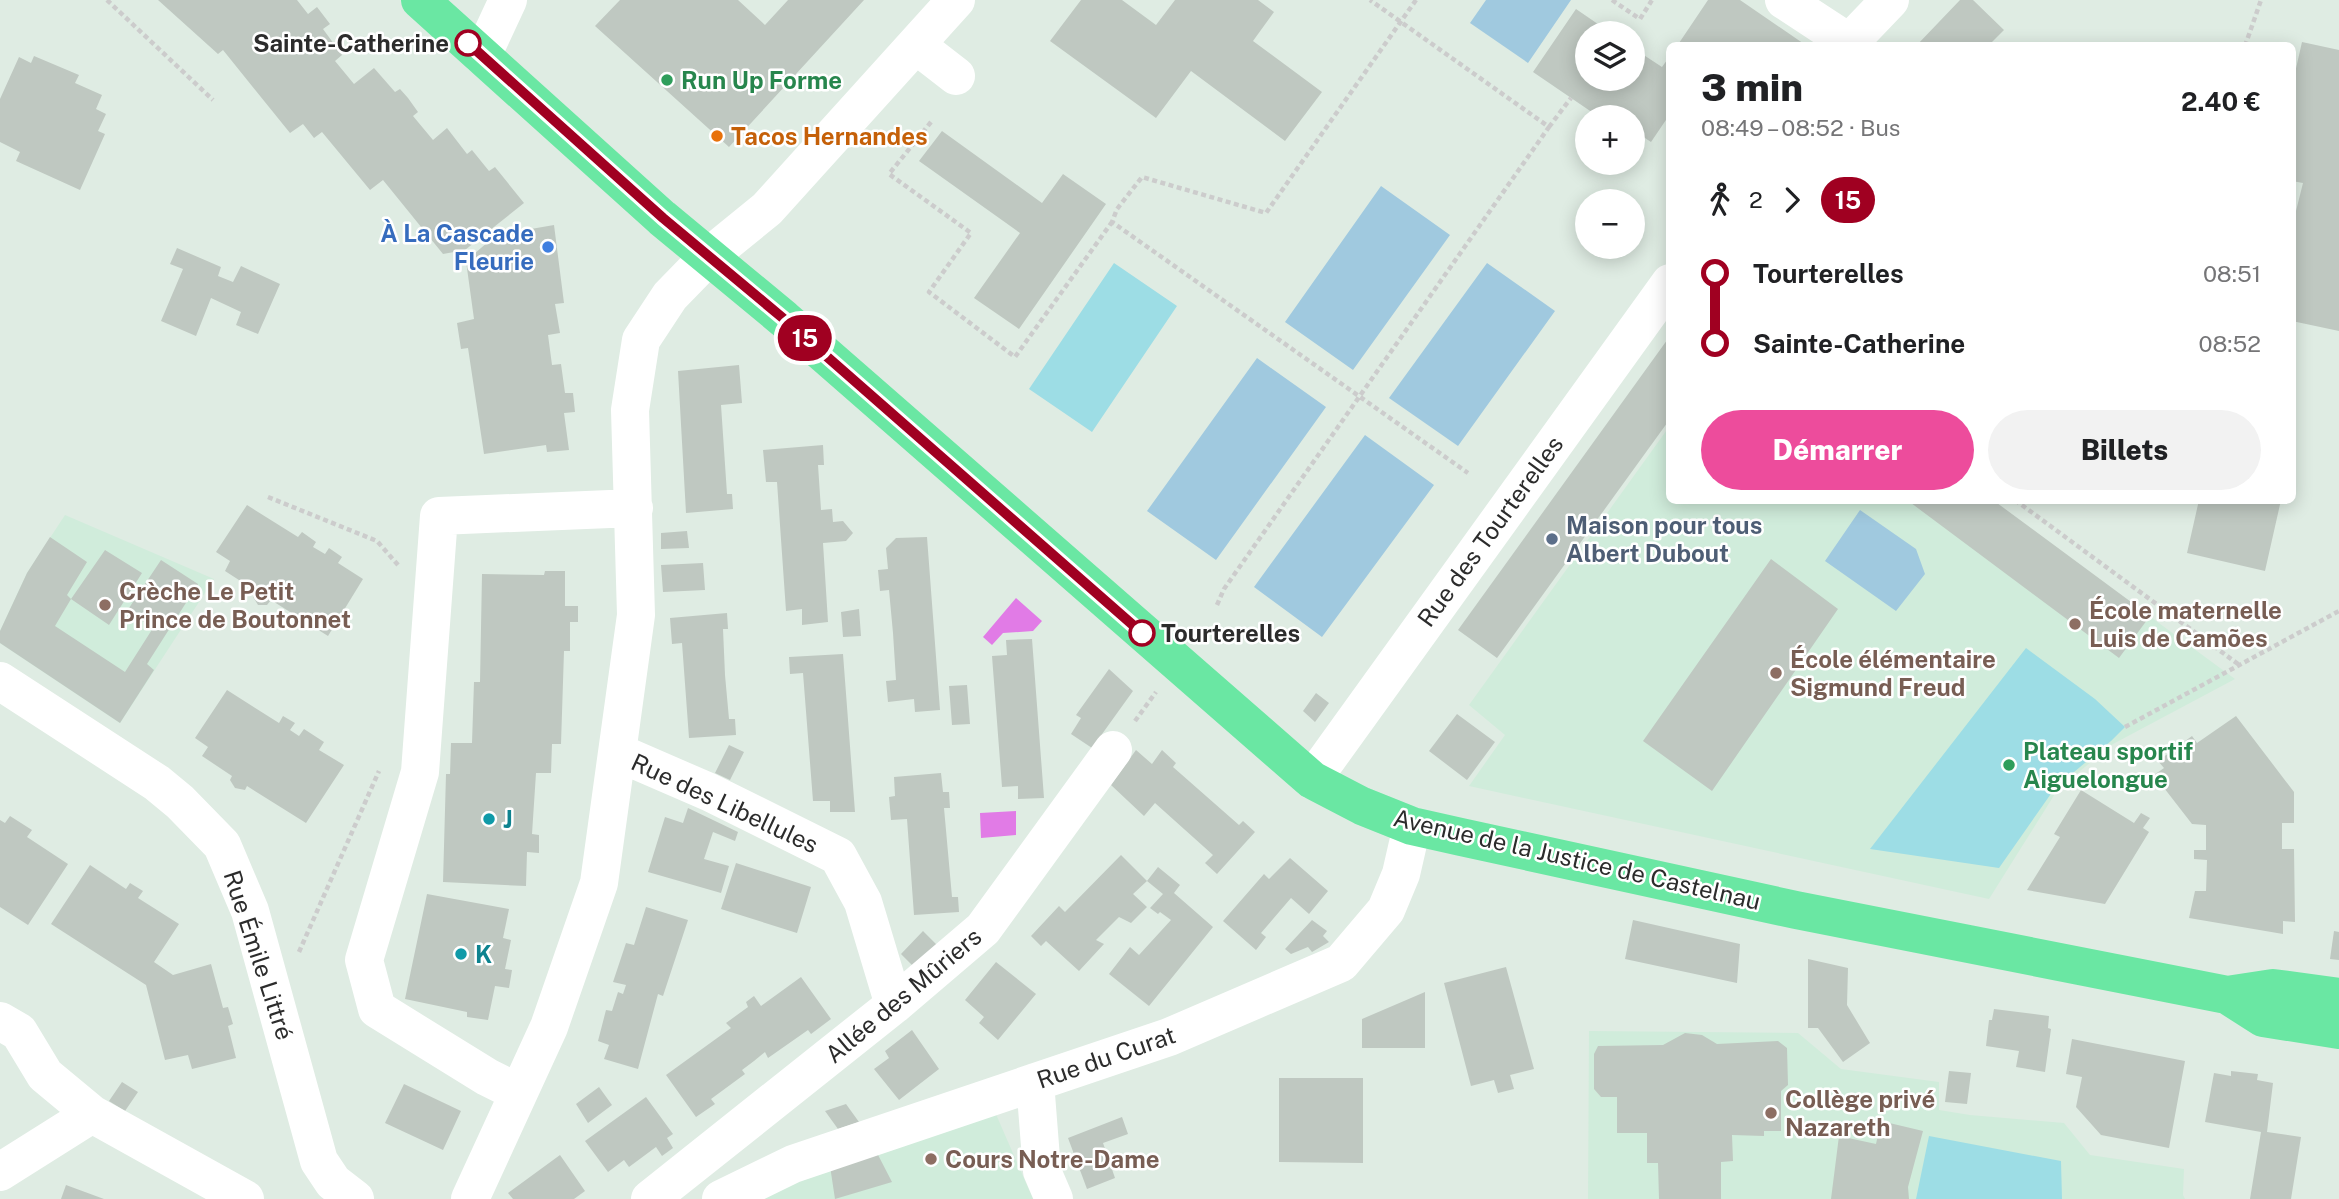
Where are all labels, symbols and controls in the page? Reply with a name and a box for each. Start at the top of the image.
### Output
map controls [1575,21,1645,259]
button: layers [1575,21,1645,91]
place label: Sainte-Catherine [253,29,449,57]
marker: Sainte-Catherine [455,30,481,56]
text: 3 min [1701,65,1803,110]
place label: Run Up Forme [681,66,842,94]
marker: Run Up Forme [659,72,675,88]
text: 2.40 € [2181,86,2261,117]
button: + [1575,105,1645,175]
text: 08:49 – 08:52 · Bus [1701,114,1900,141]
place label: Tacos Hernandes [731,122,928,150]
marker: Tacos Hernandes [709,128,725,144]
icon: walk [1701,181,1739,219]
icon: forward [1773,181,1811,219]
text: 2 [1749,186,1763,213]
text: 15 [1835,186,1861,214]
button: − [1575,189,1645,259]
place label: À La Cascade Fleurie [380,219,534,275]
marker: À La Cascade Fleurie [540,239,556,255]
text: Tourterelles [1753,258,1904,289]
text: 08:51 [2203,260,2261,287]
line badge: 15 [774,315,836,361]
text: 15 [792,324,818,352]
text: Sainte-Catherine [1753,328,1965,359]
text: 08:52 [2199,330,2261,357]
button: Démarrer [1701,410,1974,490]
button: Billets [1988,410,2261,490]
street label: Rue des Tourterelles [1412,430,1568,632]
place label: Maison pour tous Albert Dubout [1566,511,1762,567]
marker: Maison pour tous Albert Dubout [1544,531,1560,547]
place label: Crèche Le Petit Prince de Boutonnet [119,577,351,633]
place label: École maternelle Luis de Camões [2089,596,2282,652]
marker: Crèche Le Petit Prince de Boutonnet [97,597,113,613]
marker: École maternelle Luis de Camões [2067,616,2083,632]
place label: Tourterelles [1161,619,1300,647]
marker: Tourterelles [1129,620,1155,646]
place label: École élémentaire Sigmund Freud [1790,645,1996,701]
marker: École élémentaire Sigmund Freud [1768,665,1784,681]
place label: Plateau sportif Aiguelongue [2023,737,2193,793]
street label: Rue des Libellules [627,747,823,859]
marker: Plateau sportif Aiguelongue [2001,757,2017,773]
street label: Avenue de la Justice de Castelnau [1391,803,1763,915]
place label: J [503,805,513,833]
marker: J [481,811,497,827]
street label: Rue Émile Littré [218,867,300,1043]
street label: Allée des Mûriers [819,922,987,1068]
place label: K [475,940,492,968]
marker: K [453,946,469,962]
street label: Rue du Curat [1033,1020,1179,1094]
place label: Collège privé Nazareth [1785,1085,1935,1141]
marker: Collège privé Nazareth [1763,1105,1779,1121]
place label: Cours Notre-Dame [945,1145,1160,1173]
marker: Cours Notre-Dame [923,1151,939,1167]

